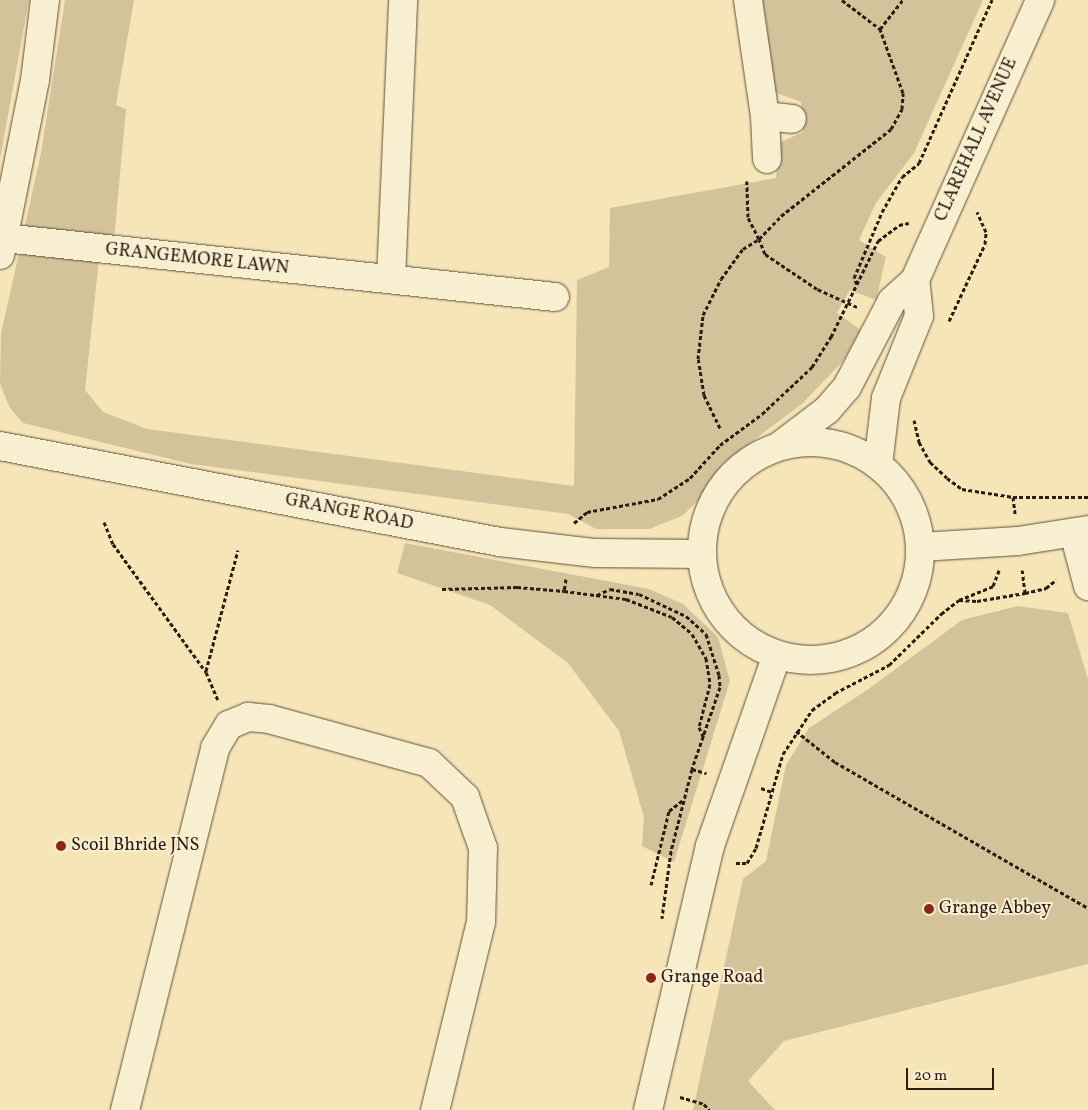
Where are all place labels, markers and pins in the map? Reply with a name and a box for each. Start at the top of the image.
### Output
place label: Scoil Bhride JNS [71,835,199,857]
marker: Scoil Bhride JNS [55,840,67,852]
place label: Grange Abbey [939,898,1051,920]
marker: Grange Abbey [923,903,935,915]
place label: Grange Road [661,967,763,989]
marker: Grange Road [645,972,657,984]

